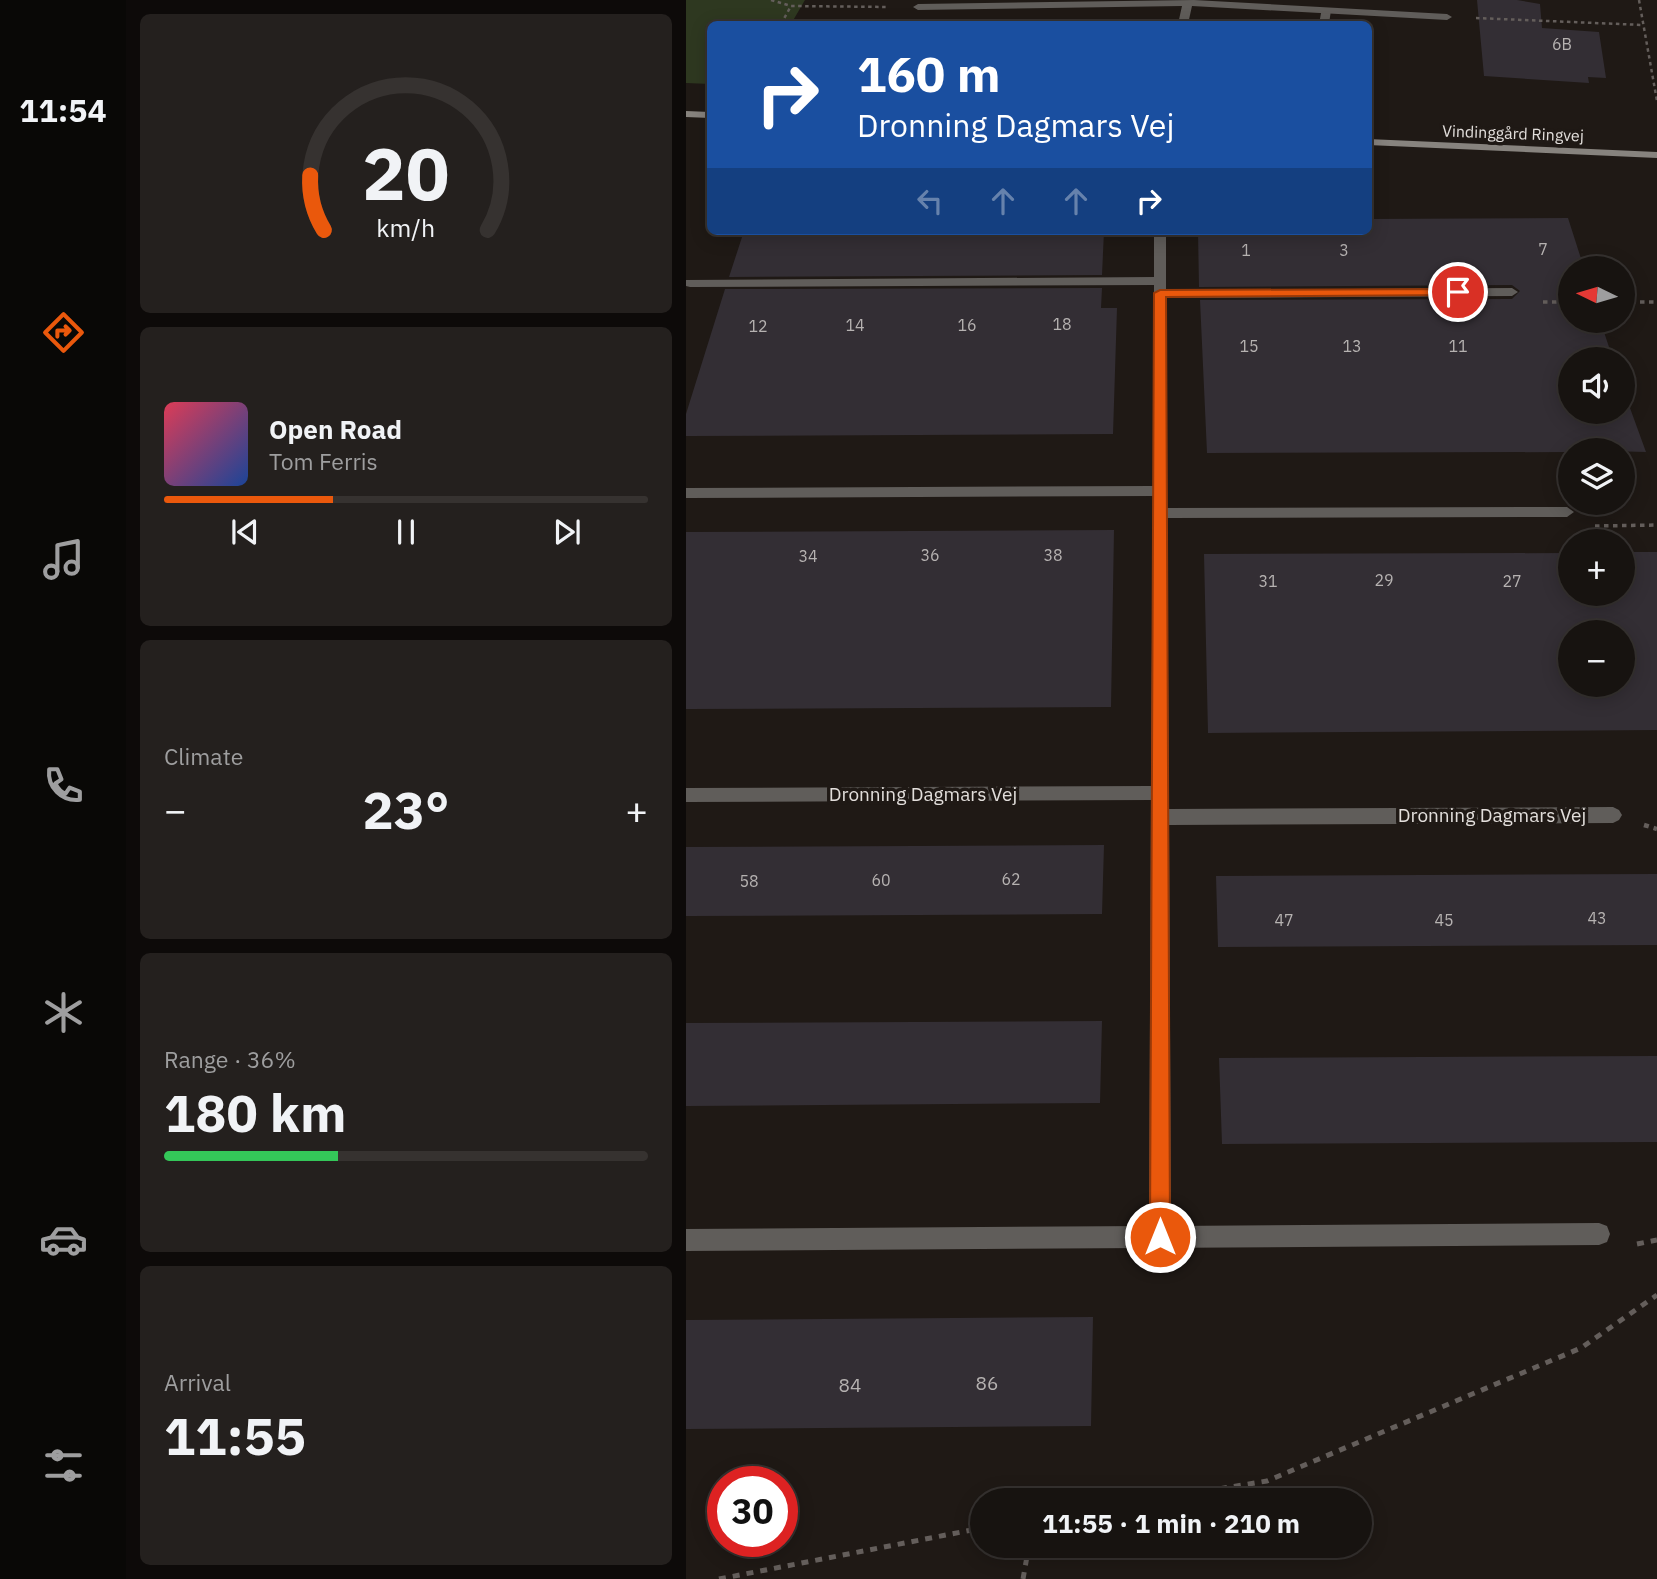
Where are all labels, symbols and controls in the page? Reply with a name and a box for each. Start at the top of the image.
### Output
house number: 6B [1552,34,1572,54]
text: 160 m [857,42,1001,105]
icon: right [742,49,833,140]
text: 11:54 [19,89,107,131]
text: Dronning Dagmars Vej [857,104,1174,146]
street label: Vindinggård Ringvej [1442,121,1584,145]
text: 20 [362,125,450,220]
icon: left [911,182,949,220]
icon: ahead [984,182,1022,220]
icon: ahead [1057,182,1095,220]
icon: right [1130,182,1168,220]
text: km/h [377,210,435,243]
house number: 7 [1538,239,1548,259]
house number: 1 [1241,240,1251,260]
house number: 3 [1339,240,1349,260]
north arrow [1558,256,1634,332]
map controls [1558,256,1635,697]
pin [1428,262,1488,322]
icon: arrive [1439,273,1477,311]
icon: directions [39,308,88,357]
house number: 18 [1052,314,1072,334]
house number: 14 [845,315,865,335]
house number: 16 [957,315,977,335]
house number: 12 [748,316,768,336]
house number: 15 [1239,336,1259,356]
house number: 13 [1342,336,1362,356]
house number: 11 [1448,336,1468,356]
button: sound [1558,347,1635,424]
text: Open Road [269,412,402,446]
button: layers [1558,438,1635,515]
text: Tom Ferris [269,446,378,476]
icon: previous [226,513,264,551]
icon: pause [387,513,425,551]
icon: next [548,513,586,551]
button: + [1558,529,1635,606]
icon: music [39,535,88,584]
house number: 36 [920,545,940,565]
house number: 38 [1043,545,1063,565]
house number: 34 [798,546,818,566]
house number: 29 [1374,570,1394,590]
house number: 31 [1258,571,1278,591]
house number: 27 [1502,571,1522,591]
button: − [1558,620,1635,697]
text: Climate [164,741,243,771]
icon: phone [39,761,88,810]
text: 23° [363,776,449,843]
street label: Dronning Dagmars Vej [829,782,1017,806]
text: − [164,785,187,834]
text: + [625,785,648,834]
street label: Dronning Dagmars Vej [1398,803,1586,827]
house number: 62 [1001,869,1021,889]
house number: 60 [871,870,891,890]
house number: 58 [739,871,759,891]
house number: 43 [1587,908,1607,928]
house number: 47 [1274,910,1294,930]
house number: 45 [1434,910,1454,930]
icon: climate [39,988,88,1037]
text: Range · 36% [164,1044,296,1074]
text: 180 km [164,1079,346,1146]
position arrow [1123,1200,1197,1274]
icon: car [39,1215,88,1264]
text: Arrival [164,1367,231,1397]
house number: 86 [976,1371,998,1395]
house number: 84 [839,1373,861,1397]
text: 11:55 [164,1402,306,1469]
icon: filters [39,1441,88,1490]
speed limit sign: 30 [707,1466,798,1557]
text: 11:55 · 1 min · 210 m [1042,1506,1300,1540]

